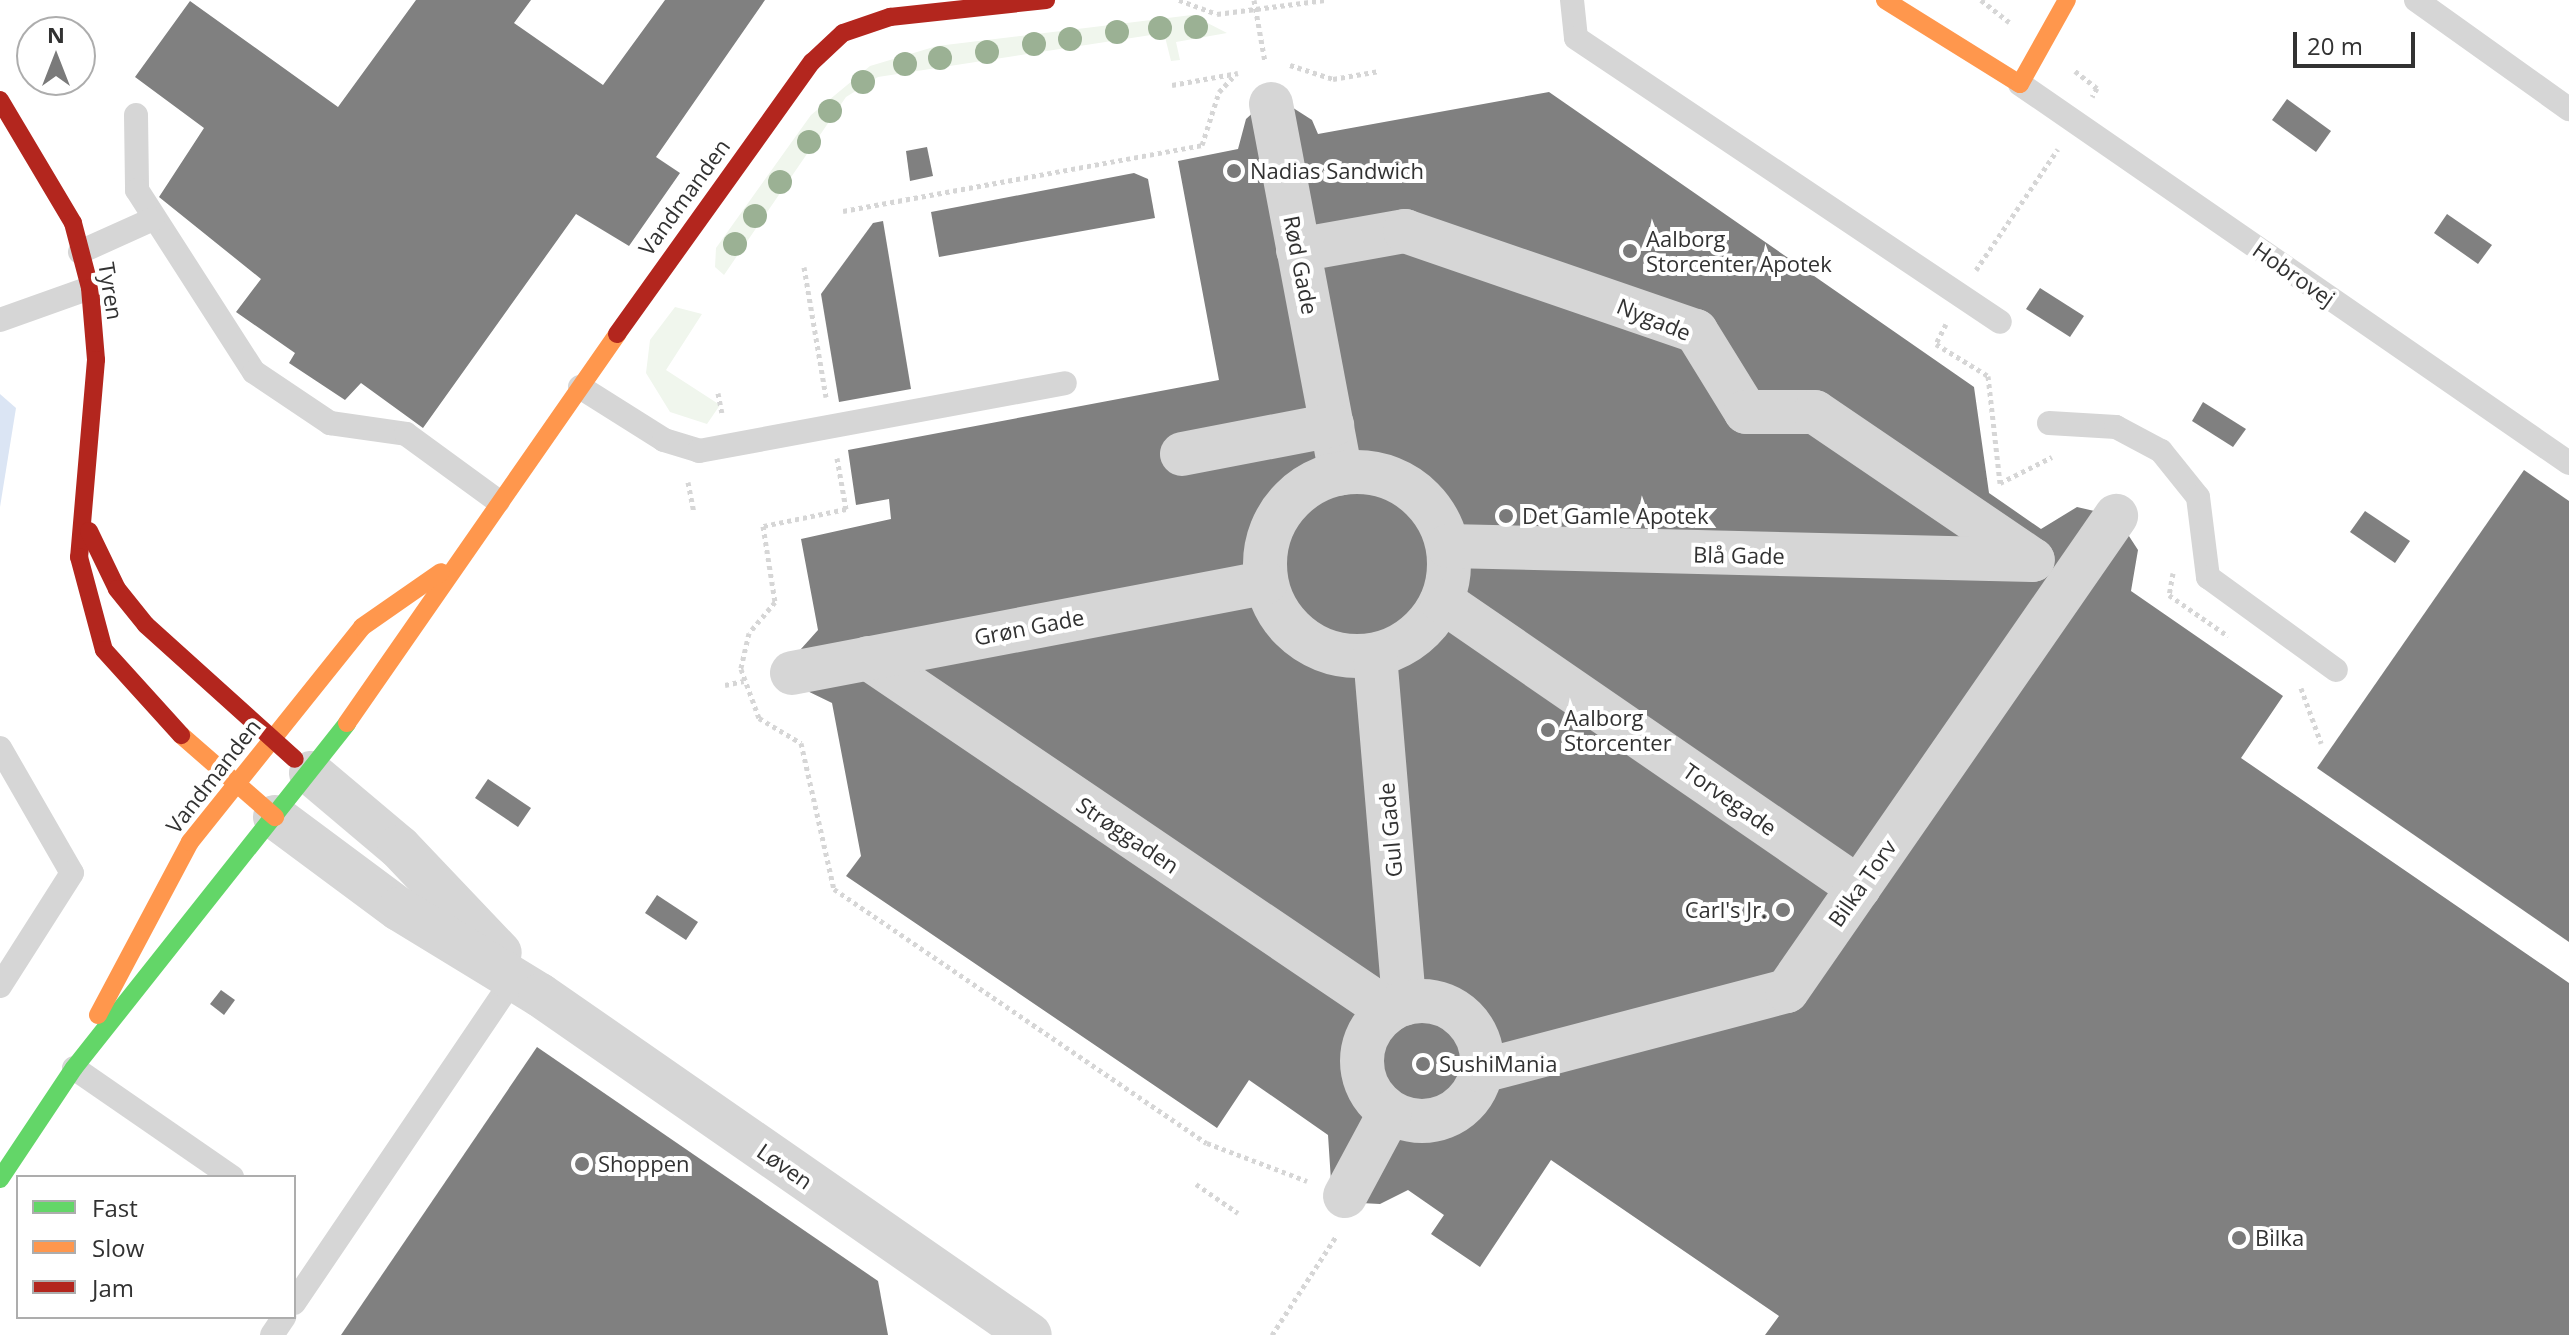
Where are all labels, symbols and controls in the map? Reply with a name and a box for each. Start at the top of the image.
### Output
north arrow [16,16,96,96]
scale bar [2297,16,2419,66]
text: N [47,19,65,49]
text: 20 m [2307,29,2363,62]
street label: Vandmanden [633,134,735,260]
place label: Nadias Sandwich [1250,158,1424,184]
marker: Nadias Sandwich [1225,162,1243,180]
street label: Rød Gade [1279,213,1323,317]
place label: Aalborg Storcenter Apotek [1646,225,1832,276]
street label: Hobrovej [2248,236,2340,312]
marker: Aalborg Storcenter Apotek [1621,242,1639,260]
street label: Tyren [93,260,129,322]
street label: Nygade [1613,292,1695,346]
place label: Det Gamle Apotek [1522,503,1708,529]
marker: Det Gamle Apotek [1497,507,1515,525]
street label: Blå Gade [1693,541,1785,569]
street label: Grøn Gade [972,603,1086,651]
place label: Aalborg Storcenter [1564,704,1672,756]
street label: Vandmanden [160,714,266,838]
marker: Aalborg Storcenter [1539,721,1557,739]
street label: Torvegade [1678,757,1782,841]
street label: Gul Gade [1373,782,1407,878]
street label: Strøggaden [1072,791,1184,879]
street label: Bilka Torv [1822,834,1902,932]
place label: Carl's Jr. [1685,897,1767,923]
marker: Carl's Jr. [1774,901,1792,919]
place label: SushiMania [1439,1051,1557,1077]
marker: SushiMania [1414,1055,1432,1073]
street label: Løven [752,1138,818,1194]
place label: Shoppen [598,1151,690,1177]
marker: Shoppen [573,1155,591,1173]
legend [16,1175,296,1319]
text: Fast [92,1191,138,1224]
place label: Bilka [2255,1225,2304,1251]
marker: Bilka [2230,1229,2248,1247]
text: Slow [92,1231,144,1264]
text: Jam [92,1271,134,1304]

